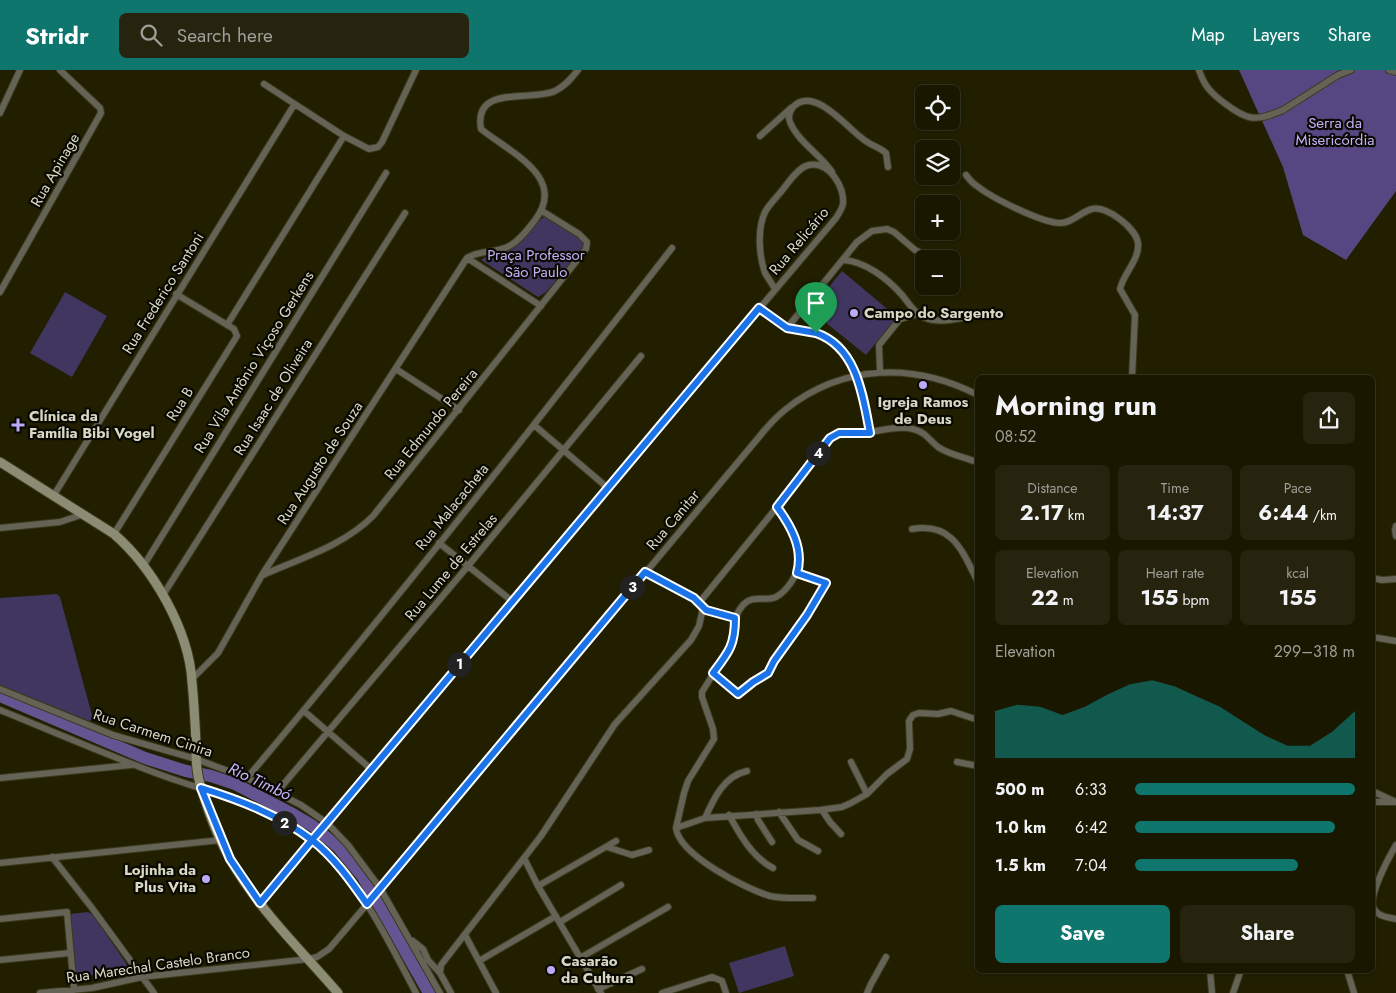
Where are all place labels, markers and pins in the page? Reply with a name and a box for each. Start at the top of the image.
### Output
pin [795,282,837,333]
place label: Campo do Sargento [864,302,1004,324]
marker: Campo do Sargento [848,307,860,319]
marker: Igreja Ramos de Deus [917,379,929,391]
place label: Igreja Ramos de Deus [878,391,969,430]
place label: Clínica da Família Bibi Vogel [29,405,155,444]
marker: Clínica da Família Bibi Vogel [11,418,25,432]
pin: 4 [806,440,830,466]
pin: 3 [620,574,644,600]
pin: 1 [446,652,472,676]
pin: 2 [272,810,296,836]
place label: Lojinha da Plus Vita [124,859,196,898]
marker: Lojinha da Plus Vita [200,873,212,885]
place label: Casarão da Cultura [561,950,634,989]
marker: Casarão da Cultura [545,964,557,976]

